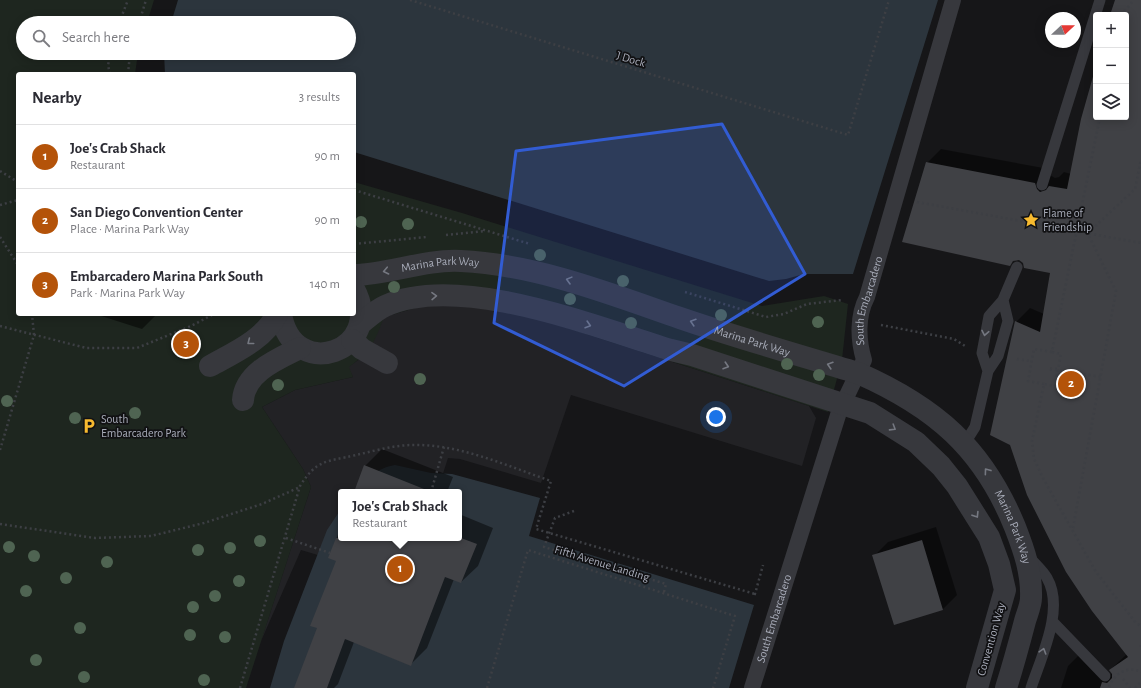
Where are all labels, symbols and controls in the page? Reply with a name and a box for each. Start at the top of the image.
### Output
north arrow [1045,12,1081,48]
map controls [1093,12,1129,120]
button: + [1093,12,1129,48]
search box [16,16,356,60]
icon: search [30,27,52,49]
text: Search here [62,30,130,45]
button: − [1093,48,1129,84]
street label: J Dock [615,49,647,69]
button: layers [1093,84,1129,120]
text: Nearby [32,89,82,106]
text: 3 results [299,91,340,104]
text: Joe's Crab Shack [70,141,166,156]
text: 1 [43,150,47,163]
text: 90 m [314,150,340,163]
text: Restaurant [70,159,125,172]
text: San Diego Convention Center [70,205,243,220]
place label: Flame of Friendship [1043,207,1092,233]
place icon: Flame of Friendship [1022,211,1040,229]
text: 2 [42,214,48,227]
text: 90 m [314,214,340,227]
text: Place · Marina Park Way [70,223,189,236]
street label: Marina Park Way [400,255,480,274]
street label: South Embarcadero [853,255,885,346]
one-way arrow [383,267,389,275]
text: Embarcadero Marina Park South [70,269,263,284]
one-way arrow [566,277,573,285]
text: 3 [42,278,48,291]
text: 140 m [310,278,340,291]
text: Park · Marina Park Way [70,287,185,300]
one-way arrow [431,292,437,300]
one-way arrow [689,318,696,327]
one-way arrow [585,320,592,329]
street label: Marina Park Way [713,324,792,359]
pin: 3 [173,329,199,359]
one-way arrow [982,330,990,336]
one-way arrow [248,337,255,344]
one-way arrow [723,361,730,370]
one-way arrow [827,361,834,370]
pin: 2 [1058,369,1084,399]
your location [706,407,726,427]
place label: South Embarcadero Park [101,413,186,439]
parking icon: South Embarcadero Park [80,417,98,435]
one-way arrow [889,423,896,430]
one-way arrow [984,468,992,475]
street label: Marina Park Way [992,488,1033,565]
popup [338,489,462,541]
text: Joe's Crab Shack [352,499,448,514]
one-way arrow [971,511,979,518]
text: Restaurant [352,517,407,530]
street label: Fifth Avenue Landing [553,543,651,583]
pin: 1 [387,554,413,584]
street label: South Embarcadero [754,573,794,664]
street label: Convention Way [975,601,1008,677]
one-way arrow [1038,647,1047,654]

